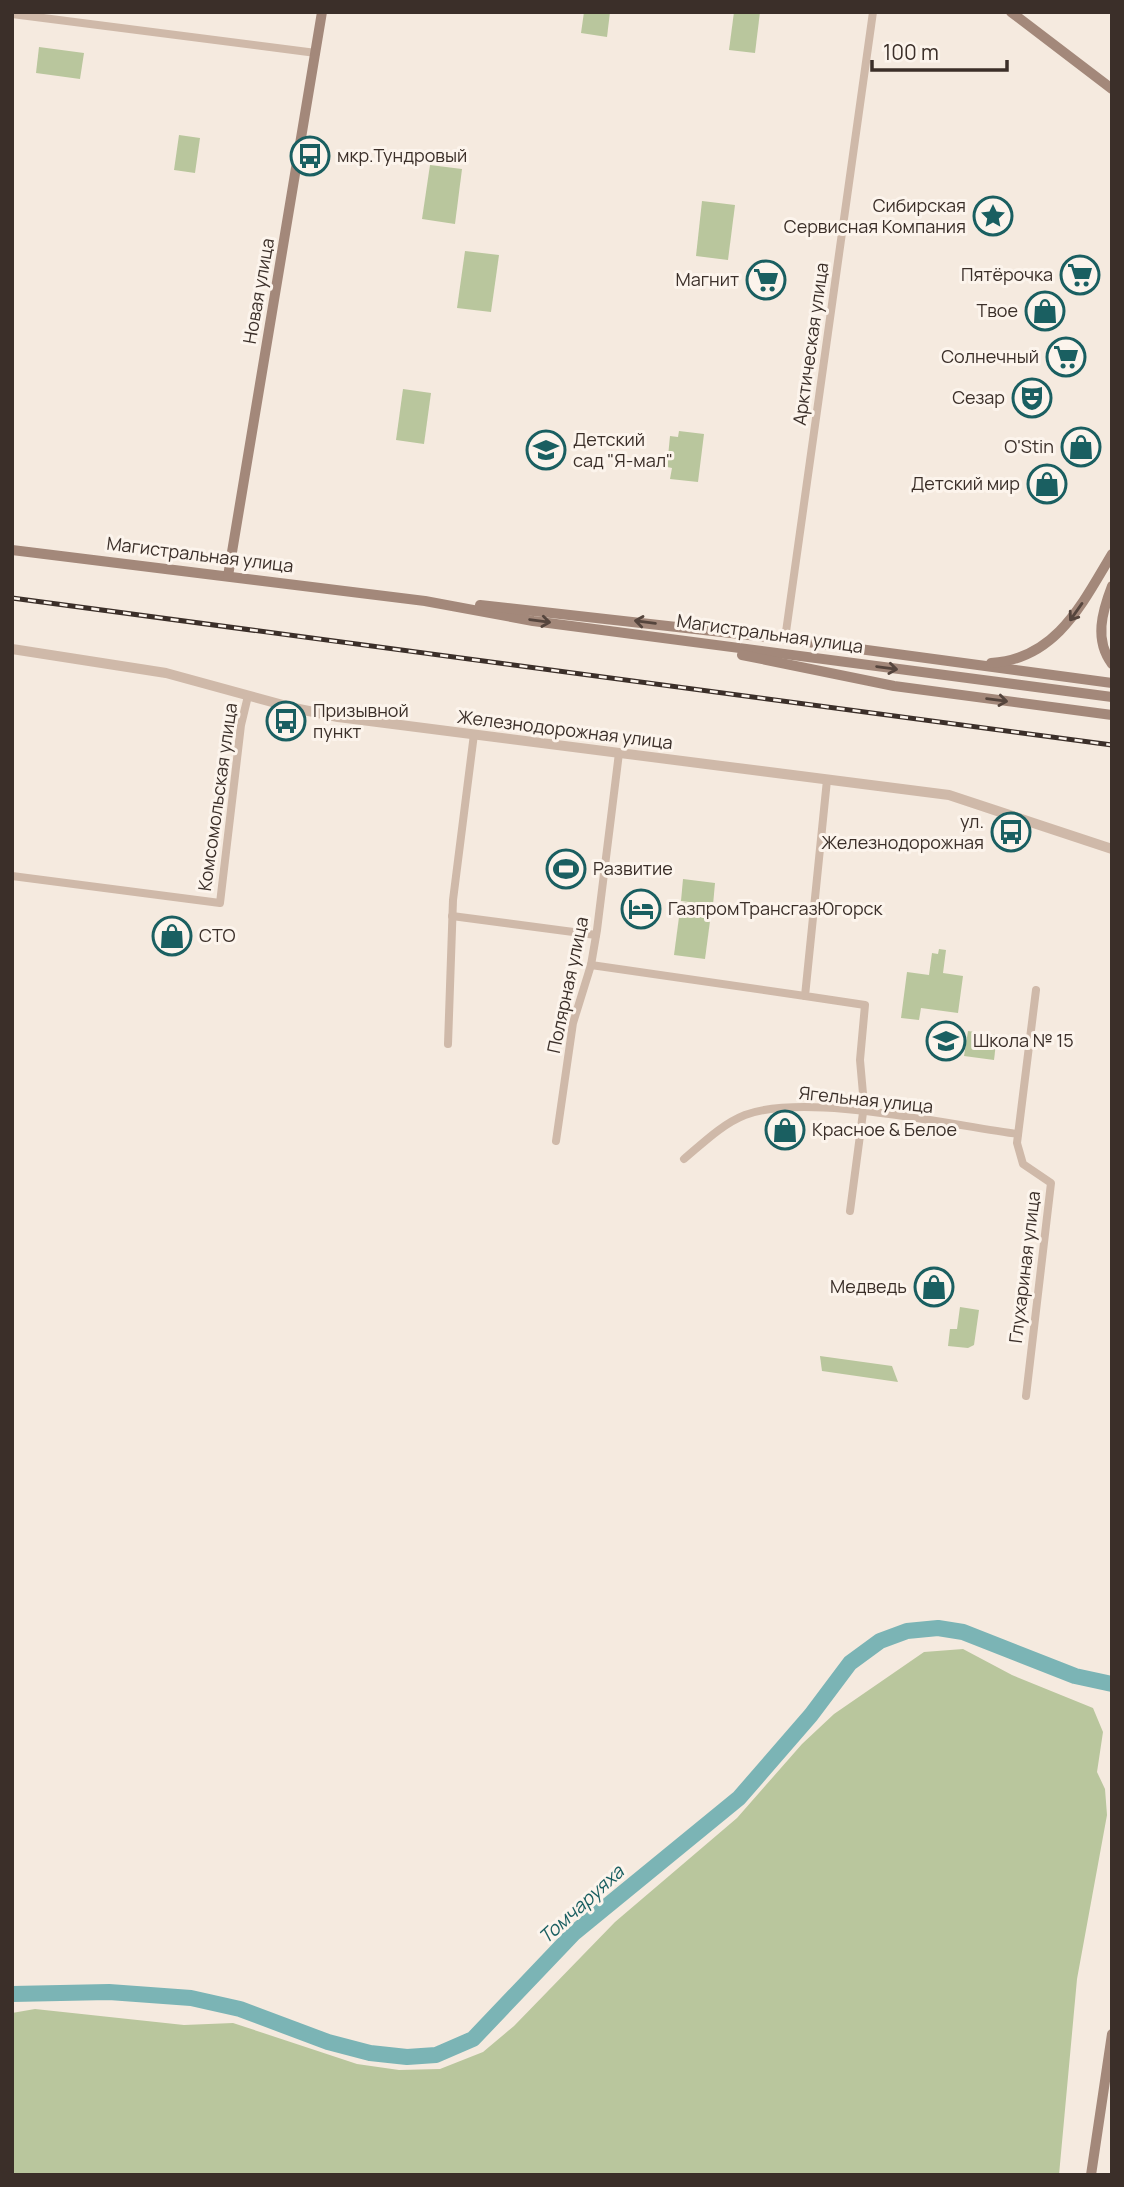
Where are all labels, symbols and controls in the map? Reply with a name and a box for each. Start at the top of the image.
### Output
scale bar [872,28,1007,72]
text: 100 m [883,38,939,66]
bus stop icon: мкр.Тундровый [289,135,331,177]
place label: мкр.Тундровый [337,143,467,167]
place label: Сибирская Сервисная Компания [784,193,966,238]
place icon: Сибирская Сервисная Компания [972,195,1014,237]
street label: Новая улица [237,236,279,346]
supermarket icon: Пятёрочка [1059,254,1101,296]
supermarket icon: Магнит [745,259,787,301]
street label: Арктическая улица [787,261,833,427]
place label: Пятёрочка [961,262,1053,286]
place label: Магнит [676,267,739,291]
shop icon: Твое [1024,290,1066,332]
place label: Твое [976,298,1018,322]
supermarket icon: Солнечный [1045,336,1087,378]
place label: Солнечный [941,344,1039,368]
theatre icon: Сезар [1011,377,1053,419]
place label: Сезар [952,385,1005,409]
shop icon: O'Stin [1060,426,1102,468]
place label: Детский сад "Я-мал" [573,427,673,472]
school or university icon: Детский сад "Я-мал" [525,429,567,471]
place label: O'Stin [1004,434,1054,458]
shop icon: Детский мир [1026,463,1068,505]
place label: Детский мир [911,471,1020,495]
street label: Магистральная улица [105,531,295,577]
one-way arrow [1069,602,1083,621]
street label: Магистральная улица [675,608,865,658]
one-way arrow [528,615,551,628]
one-way arrow [634,616,657,629]
one-way arrow [875,661,898,674]
one-way arrow [985,693,1008,706]
place label: Призывной пункт [313,698,409,743]
bus stop icon: Призывной пункт [265,700,307,742]
street label: Комсомольская улица [192,701,242,892]
street label: Железнодорожная улица [456,704,674,754]
place label: ул. Железнодорожная [821,809,984,854]
bus stop icon: ул. Железнодорожная [990,811,1032,853]
sports icon: Развитие [545,848,587,890]
place label: Развитие [593,856,673,880]
hotel icon: ГазпромТрансгазЮгорск [620,888,662,930]
place label: ГазпромТрансгазЮгорск [668,896,884,920]
street label: Полярная улица [541,914,593,1055]
shop icon: СТО [151,915,193,957]
place label: СТО [199,923,236,947]
school or university icon: Школа № 15 [925,1020,967,1062]
place label: Школа № 15 [973,1028,1074,1052]
street label: Ягельная улица [798,1080,934,1118]
shop icon: Красное & Белое [764,1109,806,1151]
place label: Красное & Белое [812,1117,957,1141]
street label: Глухариная улица [1003,1189,1045,1344]
shop icon: Медведь [913,1266,955,1308]
place label: Медведь [830,1274,907,1298]
water label: Томчаруяха [533,1858,630,1949]

